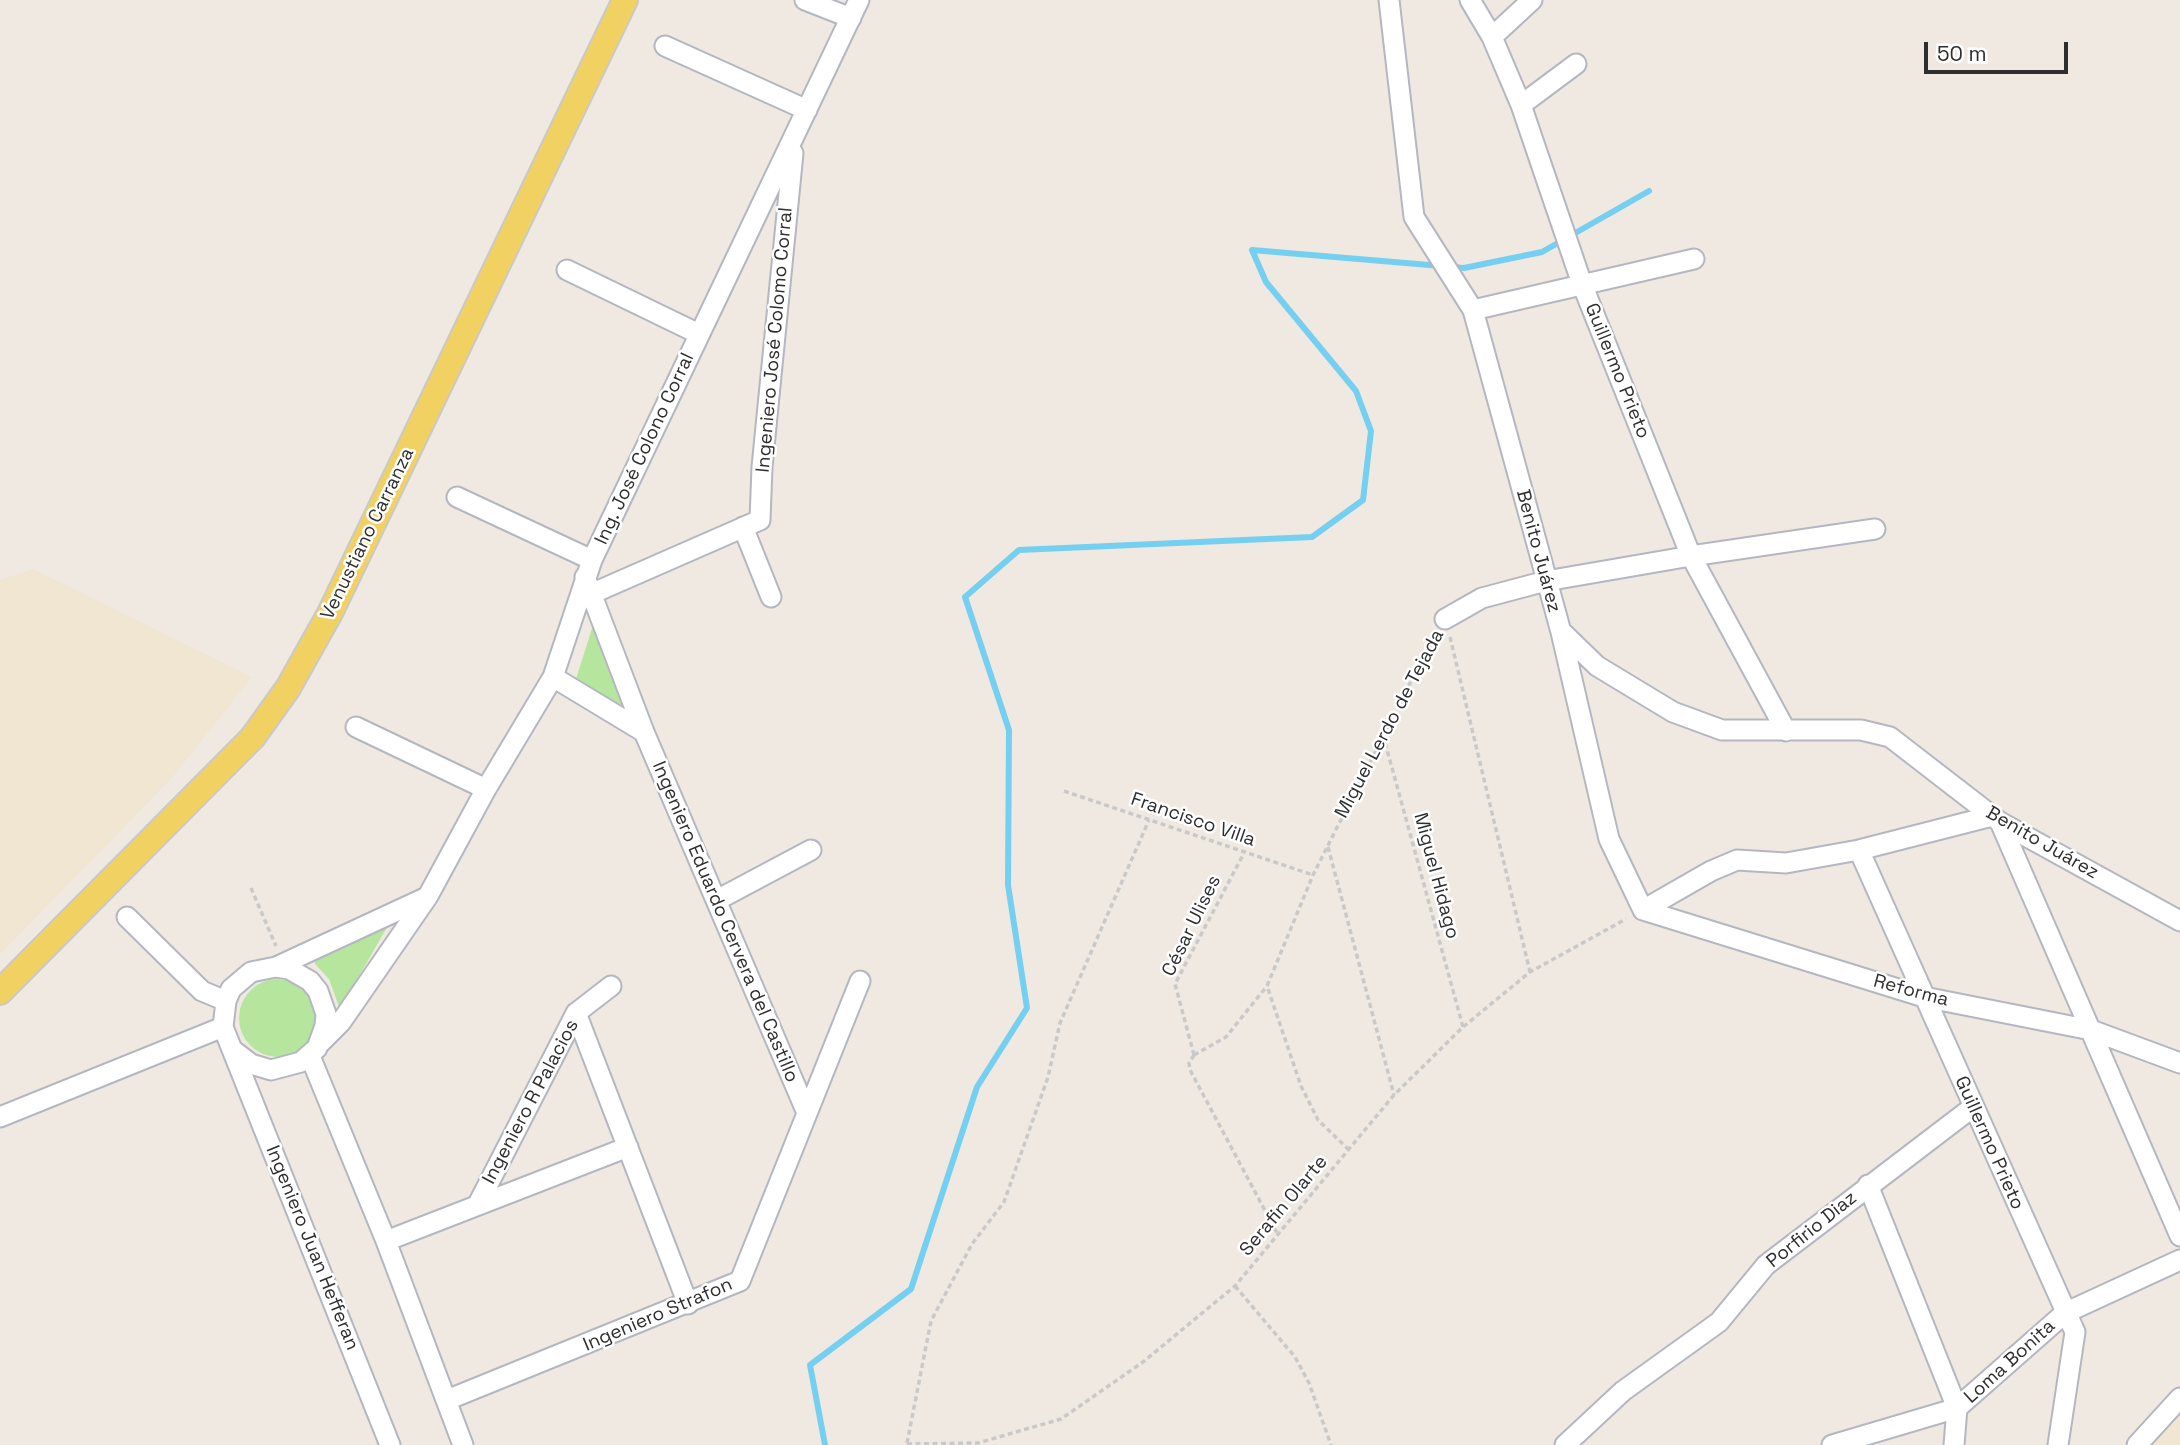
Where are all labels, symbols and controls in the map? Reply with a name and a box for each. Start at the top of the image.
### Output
scale bar [1928,28,2072,72]
text: 50 m [1937,40,1987,67]
street label: Ingeniero José Colomo Corral [752,206,798,474]
street label: Guillermo Prieto [1580,300,1654,442]
street label: Ing. José Colono Corral [591,349,699,549]
street label: Venustiano Carranza [316,444,420,624]
street label: Benito Juárez [1511,487,1565,615]
street label: Miguel Lerdo de Tejada [1331,626,1449,822]
street label: Ingeniero Eduardo Cervera del Castillo [647,758,803,1086]
street label: Francisco Villa [1128,788,1258,852]
street label: Benito Juárez [1982,802,2102,884]
street label: Miguel Hidago [1408,810,1464,942]
street label: César Ulises [1158,872,1226,980]
street label: Reforma [1871,970,1951,1012]
street label: Ingeniero R Palacios [478,1016,584,1188]
street label: Guillermo Prieto [1949,1073,2029,1213]
street label: Ingeniero Juan Hefferan [260,1142,364,1354]
street label: Serafin Olarte [1235,1151,1333,1261]
street label: Porfirio Diaz [1762,1187,1862,1273]
street label: Ingeniero Strafon [580,1273,736,1357]
street label: Loma Bonita [1960,1315,2060,1409]

